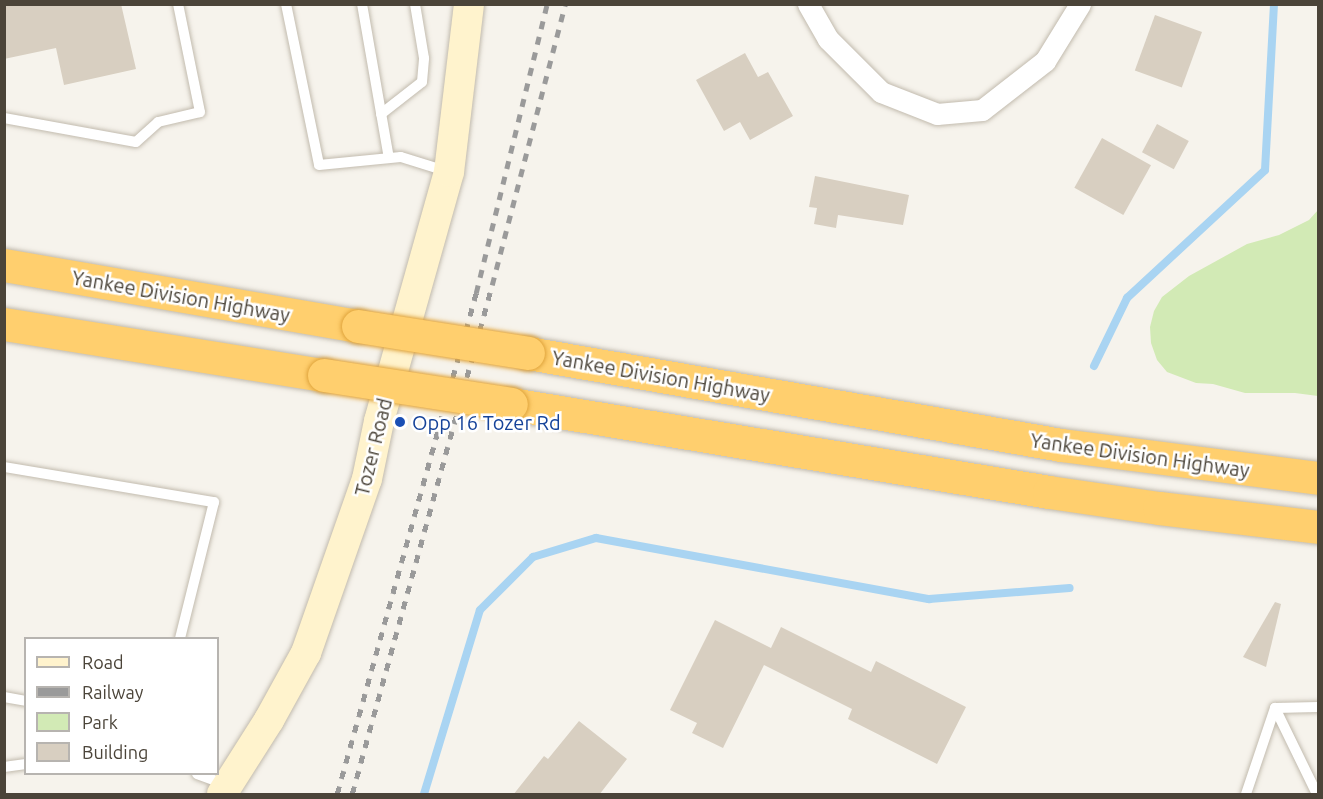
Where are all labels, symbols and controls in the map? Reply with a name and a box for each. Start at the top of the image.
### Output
street label: Yankee Division Highway [70,265,292,327]
street label: Yankee Division Highway [550,345,772,407]
street label: Tozer Road [349,396,397,498]
place label: Opp 16 Tozer Rd [412,410,561,434]
marker: Opp 16 Tozer Rd [393,415,407,429]
street label: Yankee Division Highway [1029,428,1251,482]
legend [24,637,219,775]
text: Road [82,652,124,672]
text: Railway [82,682,143,702]
text: Park [82,712,118,732]
text: Building [82,742,148,762]

